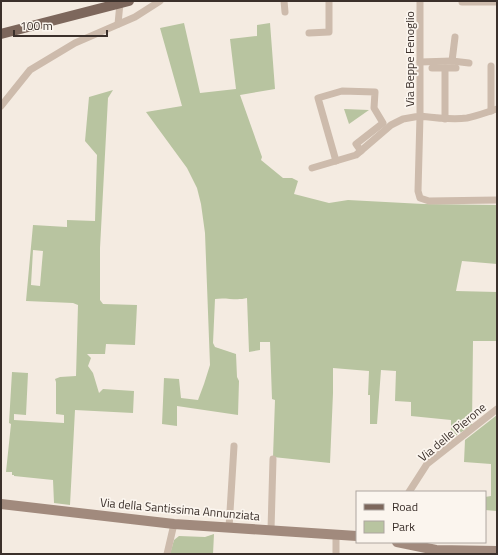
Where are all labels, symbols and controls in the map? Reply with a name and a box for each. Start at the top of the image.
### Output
street label: Via Beppe Fenoglio [400,11,419,107]
scale bar [14,12,107,38]
text: 100 m [20,16,53,35]
street label: Via delle Pierone [414,398,490,466]
legend [356,491,486,543]
street label: Via della Santissima Annunziata [99,493,261,525]
text: Road [392,497,418,516]
text: Park [392,517,415,536]

